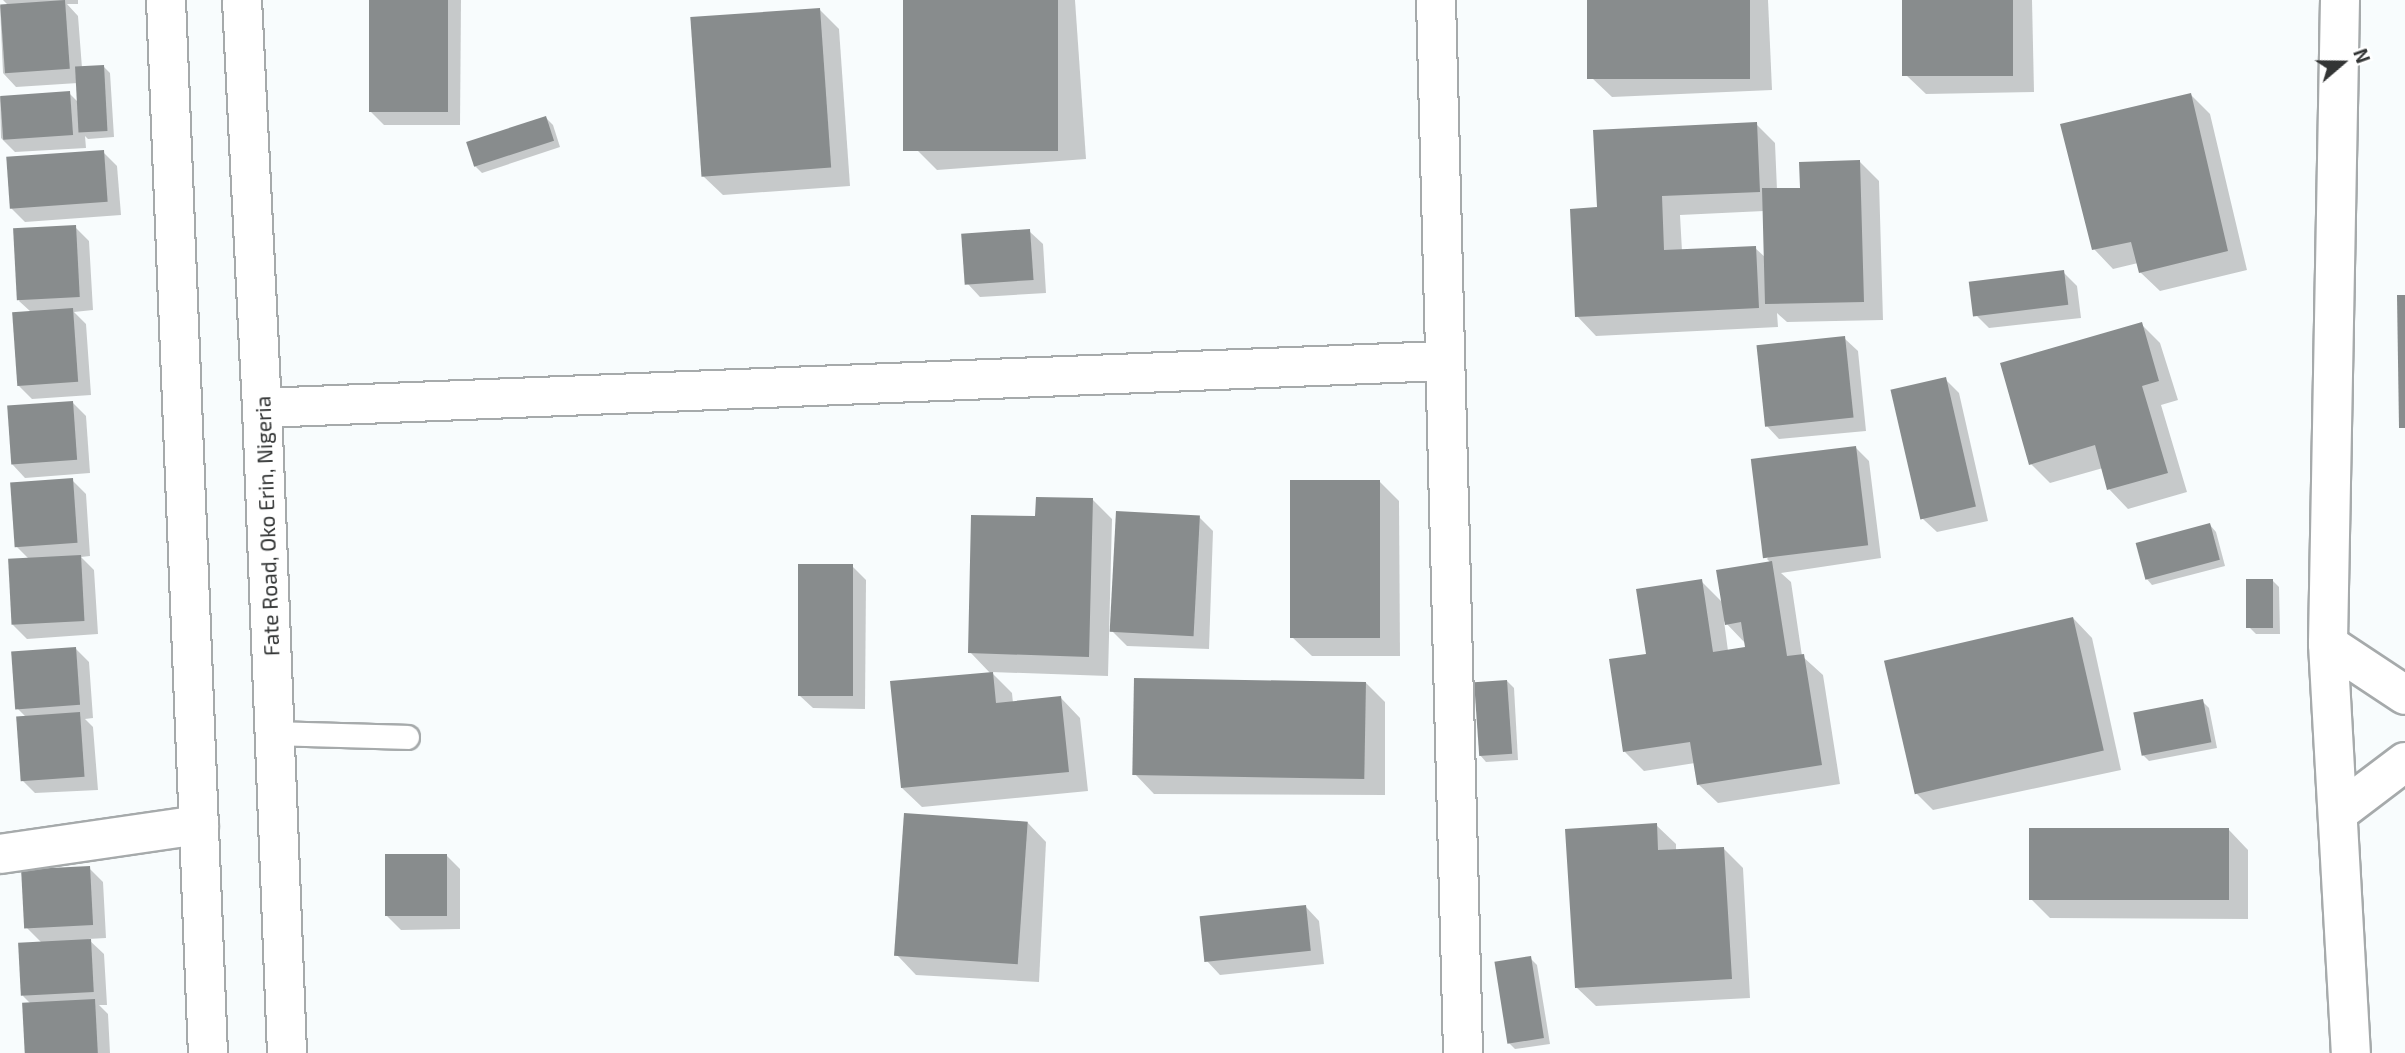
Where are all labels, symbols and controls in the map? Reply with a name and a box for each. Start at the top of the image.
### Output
north arrow [2307,28,2377,98]
text: N [2349,45,2375,66]
street label: Fate Road, Oko Erin, Nigeria [250,395,284,657]

